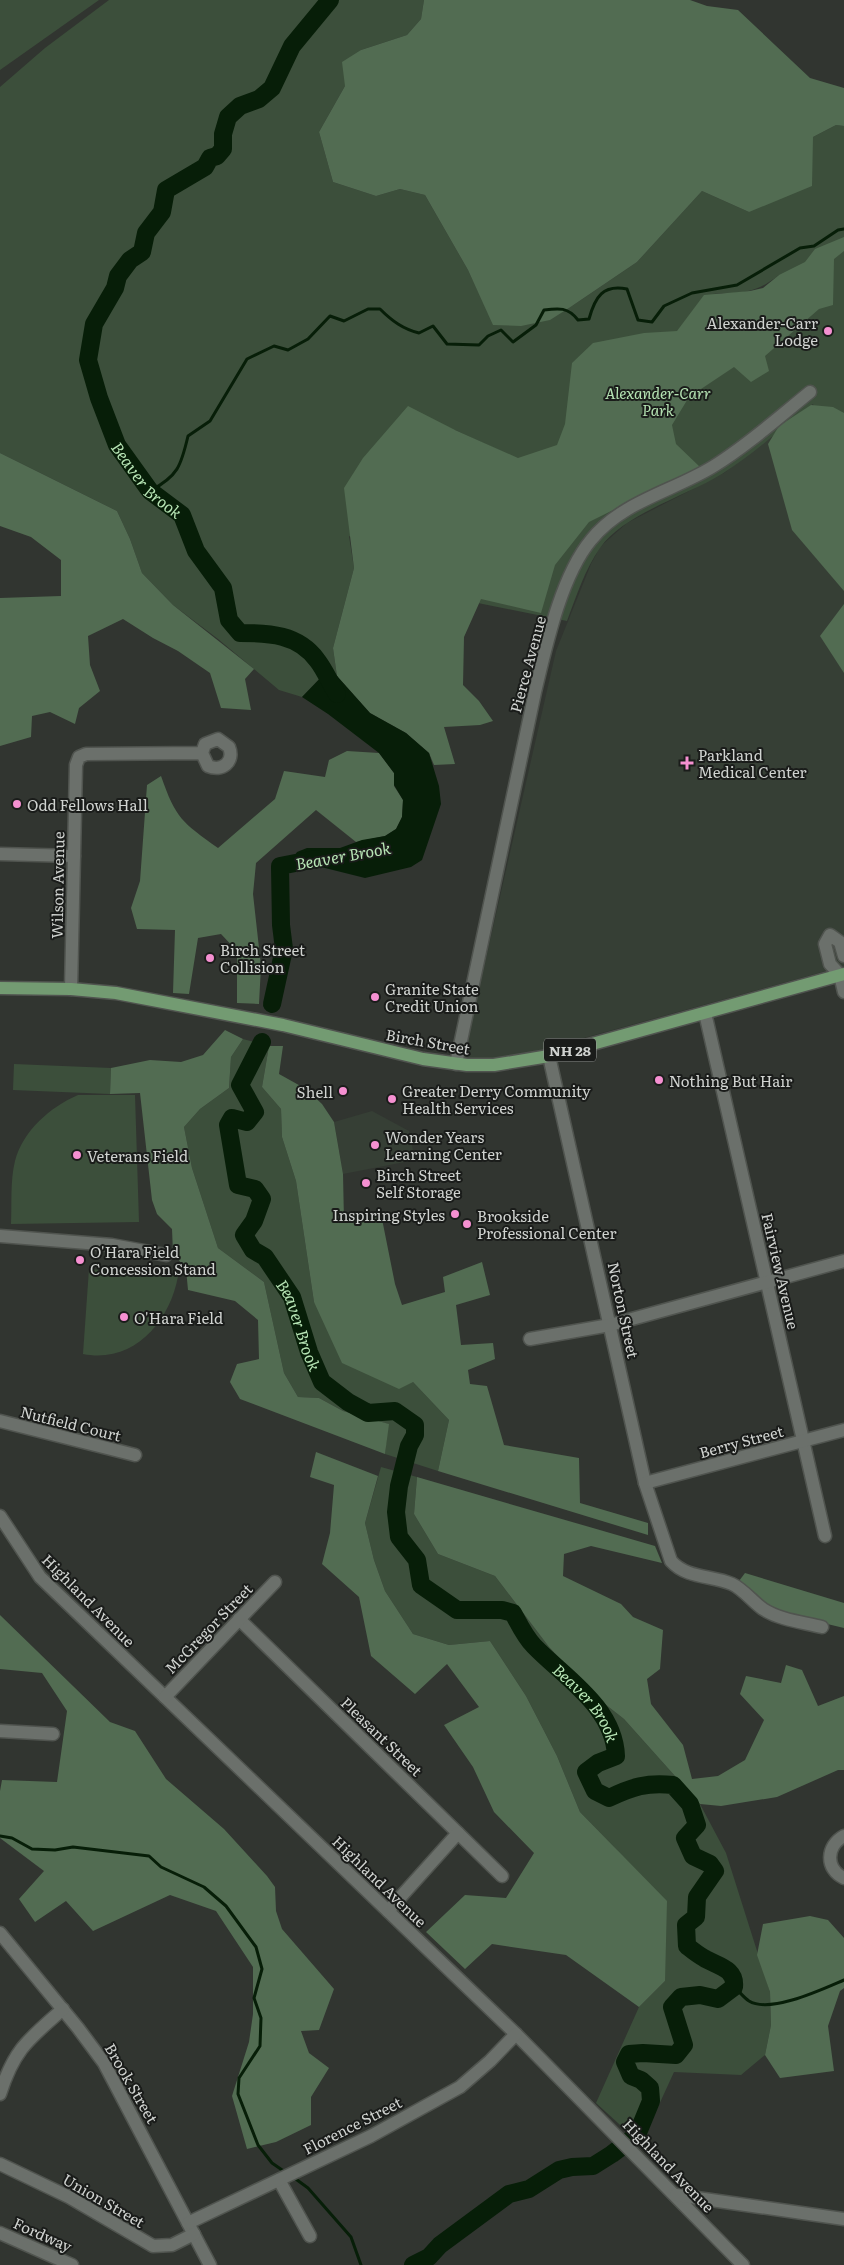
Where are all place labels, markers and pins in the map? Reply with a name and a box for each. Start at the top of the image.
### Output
place label: Alexander-Carr Lodge [707,311,818,351]
marker: Alexander-Carr Lodge [822,325,834,337]
place label: Parkland Medical Center [698,743,807,783]
marker: Parkland Medical Center [680,756,694,770]
place label: Odd Fellows Hall [27,793,148,816]
marker: Odd Fellows Hall [11,798,23,810]
place label: Birch Street Collision [220,938,305,978]
marker: Birch Street Collision [204,952,216,964]
place label: Granite State Credit Union [385,977,479,1017]
marker: Granite State Credit Union [369,991,381,1003]
place label: Nothing But Hair [669,1069,792,1092]
marker: Nothing But Hair [653,1074,665,1086]
place label: Greater Derry Community Health Services [402,1079,591,1119]
place label: Shell [297,1080,333,1103]
marker: Shell [337,1085,349,1097]
marker: Greater Derry Community Health Services [386,1093,398,1105]
place label: Wonder Years Learning Center [385,1125,502,1165]
marker: Wonder Years Learning Center [369,1139,381,1151]
place label: Veterans Field [87,1144,188,1167]
marker: Veterans Field [71,1149,83,1161]
place label: Birch Street Self Storage [376,1163,461,1203]
marker: Birch Street Self Storage [360,1177,372,1189]
place label: Inspiring Styles [332,1203,445,1226]
place label: Brookside Professional Center [477,1204,617,1244]
marker: Inspiring Styles [449,1208,461,1220]
marker: Brookside Professional Center [461,1218,473,1230]
place label: O'Hara Field Concession Stand [90,1240,216,1280]
marker: O'Hara Field Concession Stand [74,1254,86,1266]
place label: O'Hara Field [134,1306,223,1329]
marker: O'Hara Field [118,1311,130,1323]

